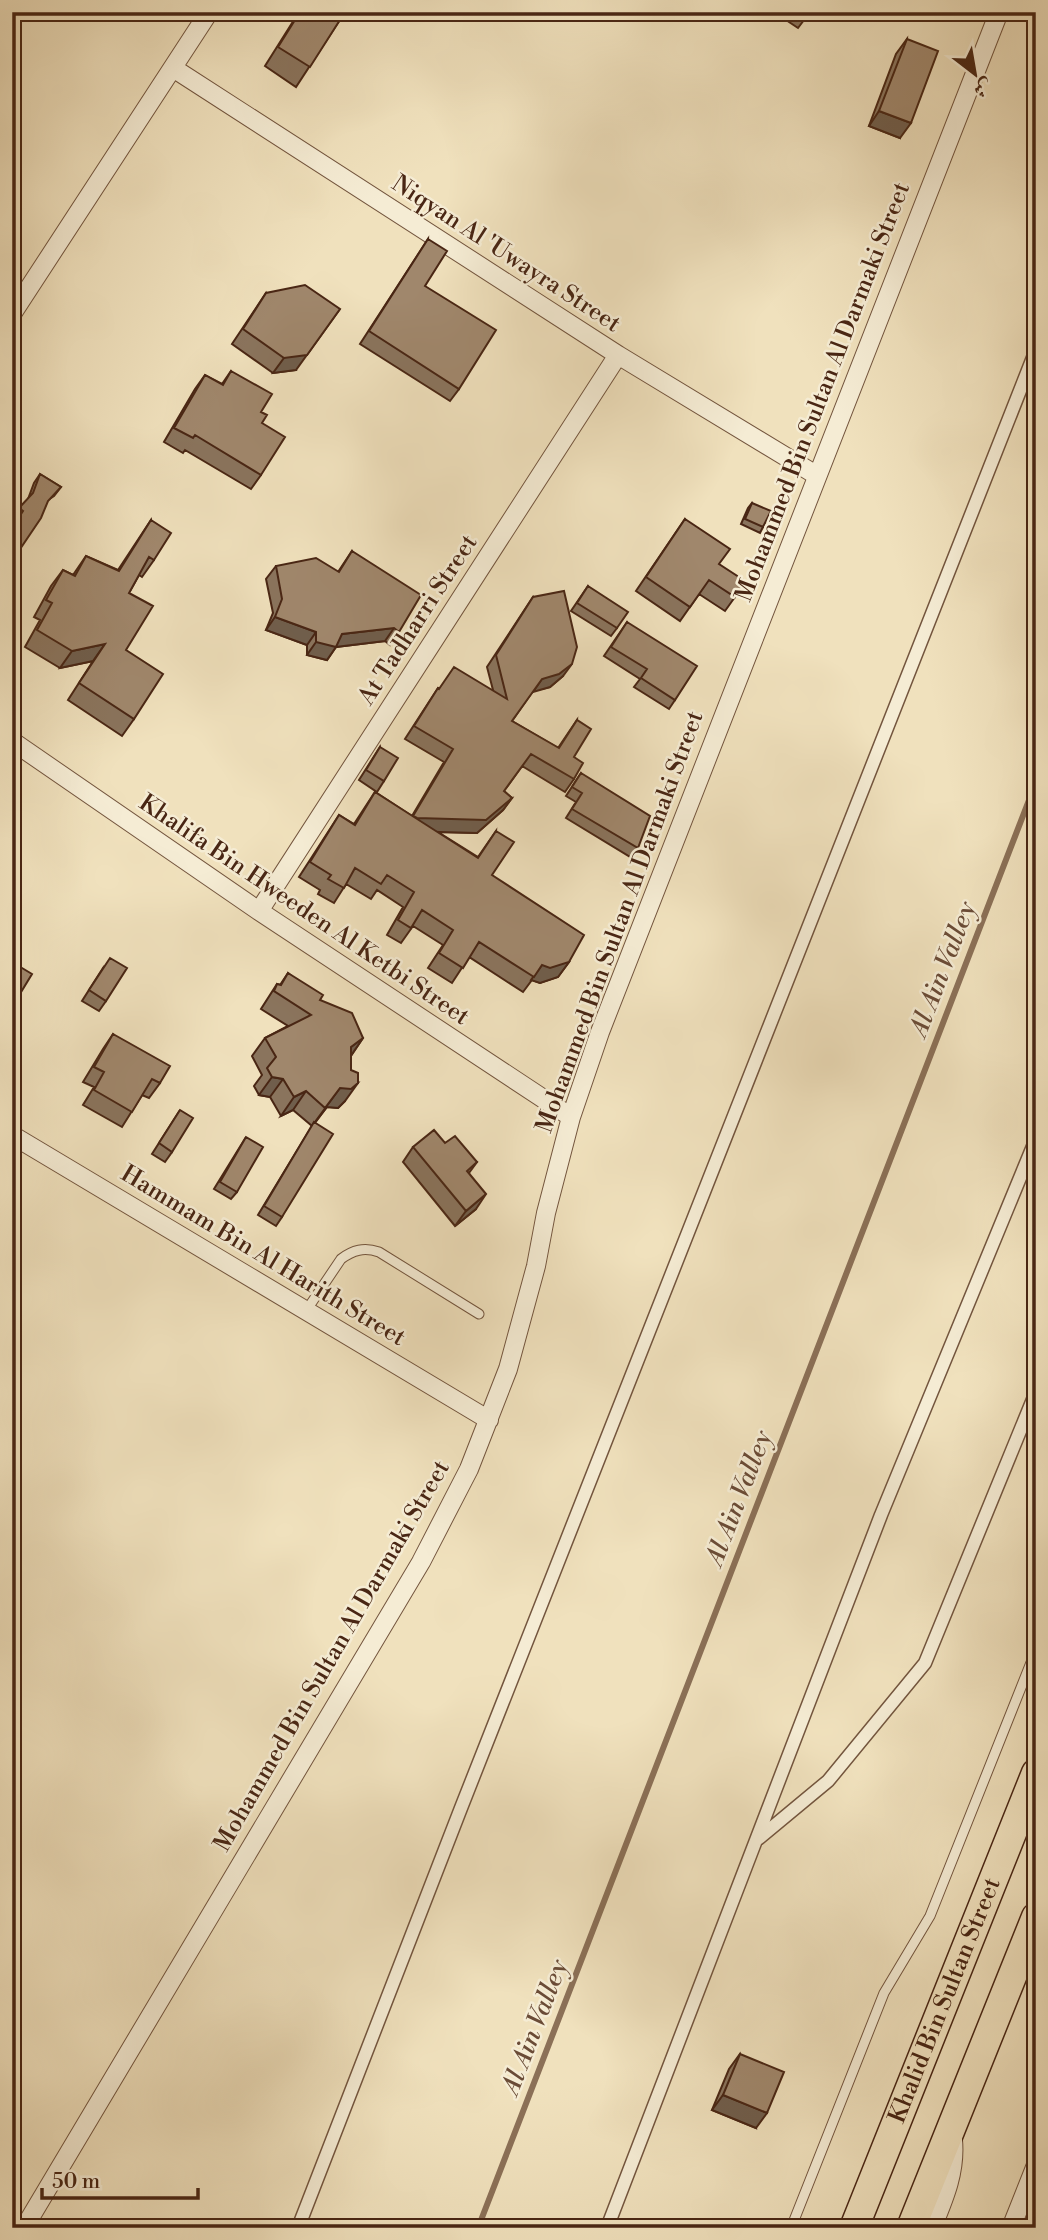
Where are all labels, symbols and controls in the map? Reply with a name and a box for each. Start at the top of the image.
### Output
north arrow [940,38,1010,108]
text: ش [969,73,998,103]
street label: Niqyan Al 'Uwayra Street [386,169,627,340]
street label: Mohammed Bin Sultan Al Darmaki Street [729,178,917,606]
street label: At Tadharri Street [351,529,485,712]
street label: Mohammed Bin Sultan Al Darmaki Street [530,707,711,1137]
street label: Khalifa Bin Hweeden Al Ketbi Street [133,788,475,1032]
water label: Al Ain Valley [902,897,983,1044]
street label: Hammam Bin Al Harith Street [115,1159,411,1353]
water label: Al Ain Valley [698,1426,779,1573]
street label: Mohammed Bin Sultan Al Darmaki Street [207,1455,457,1857]
street label: Khalid Bin Sultan Street [882,1873,1008,2128]
water label: Al Ain Valley [494,1955,575,2102]
scale bar [42,2156,198,2200]
text: 50 m [52,2169,100,2195]

